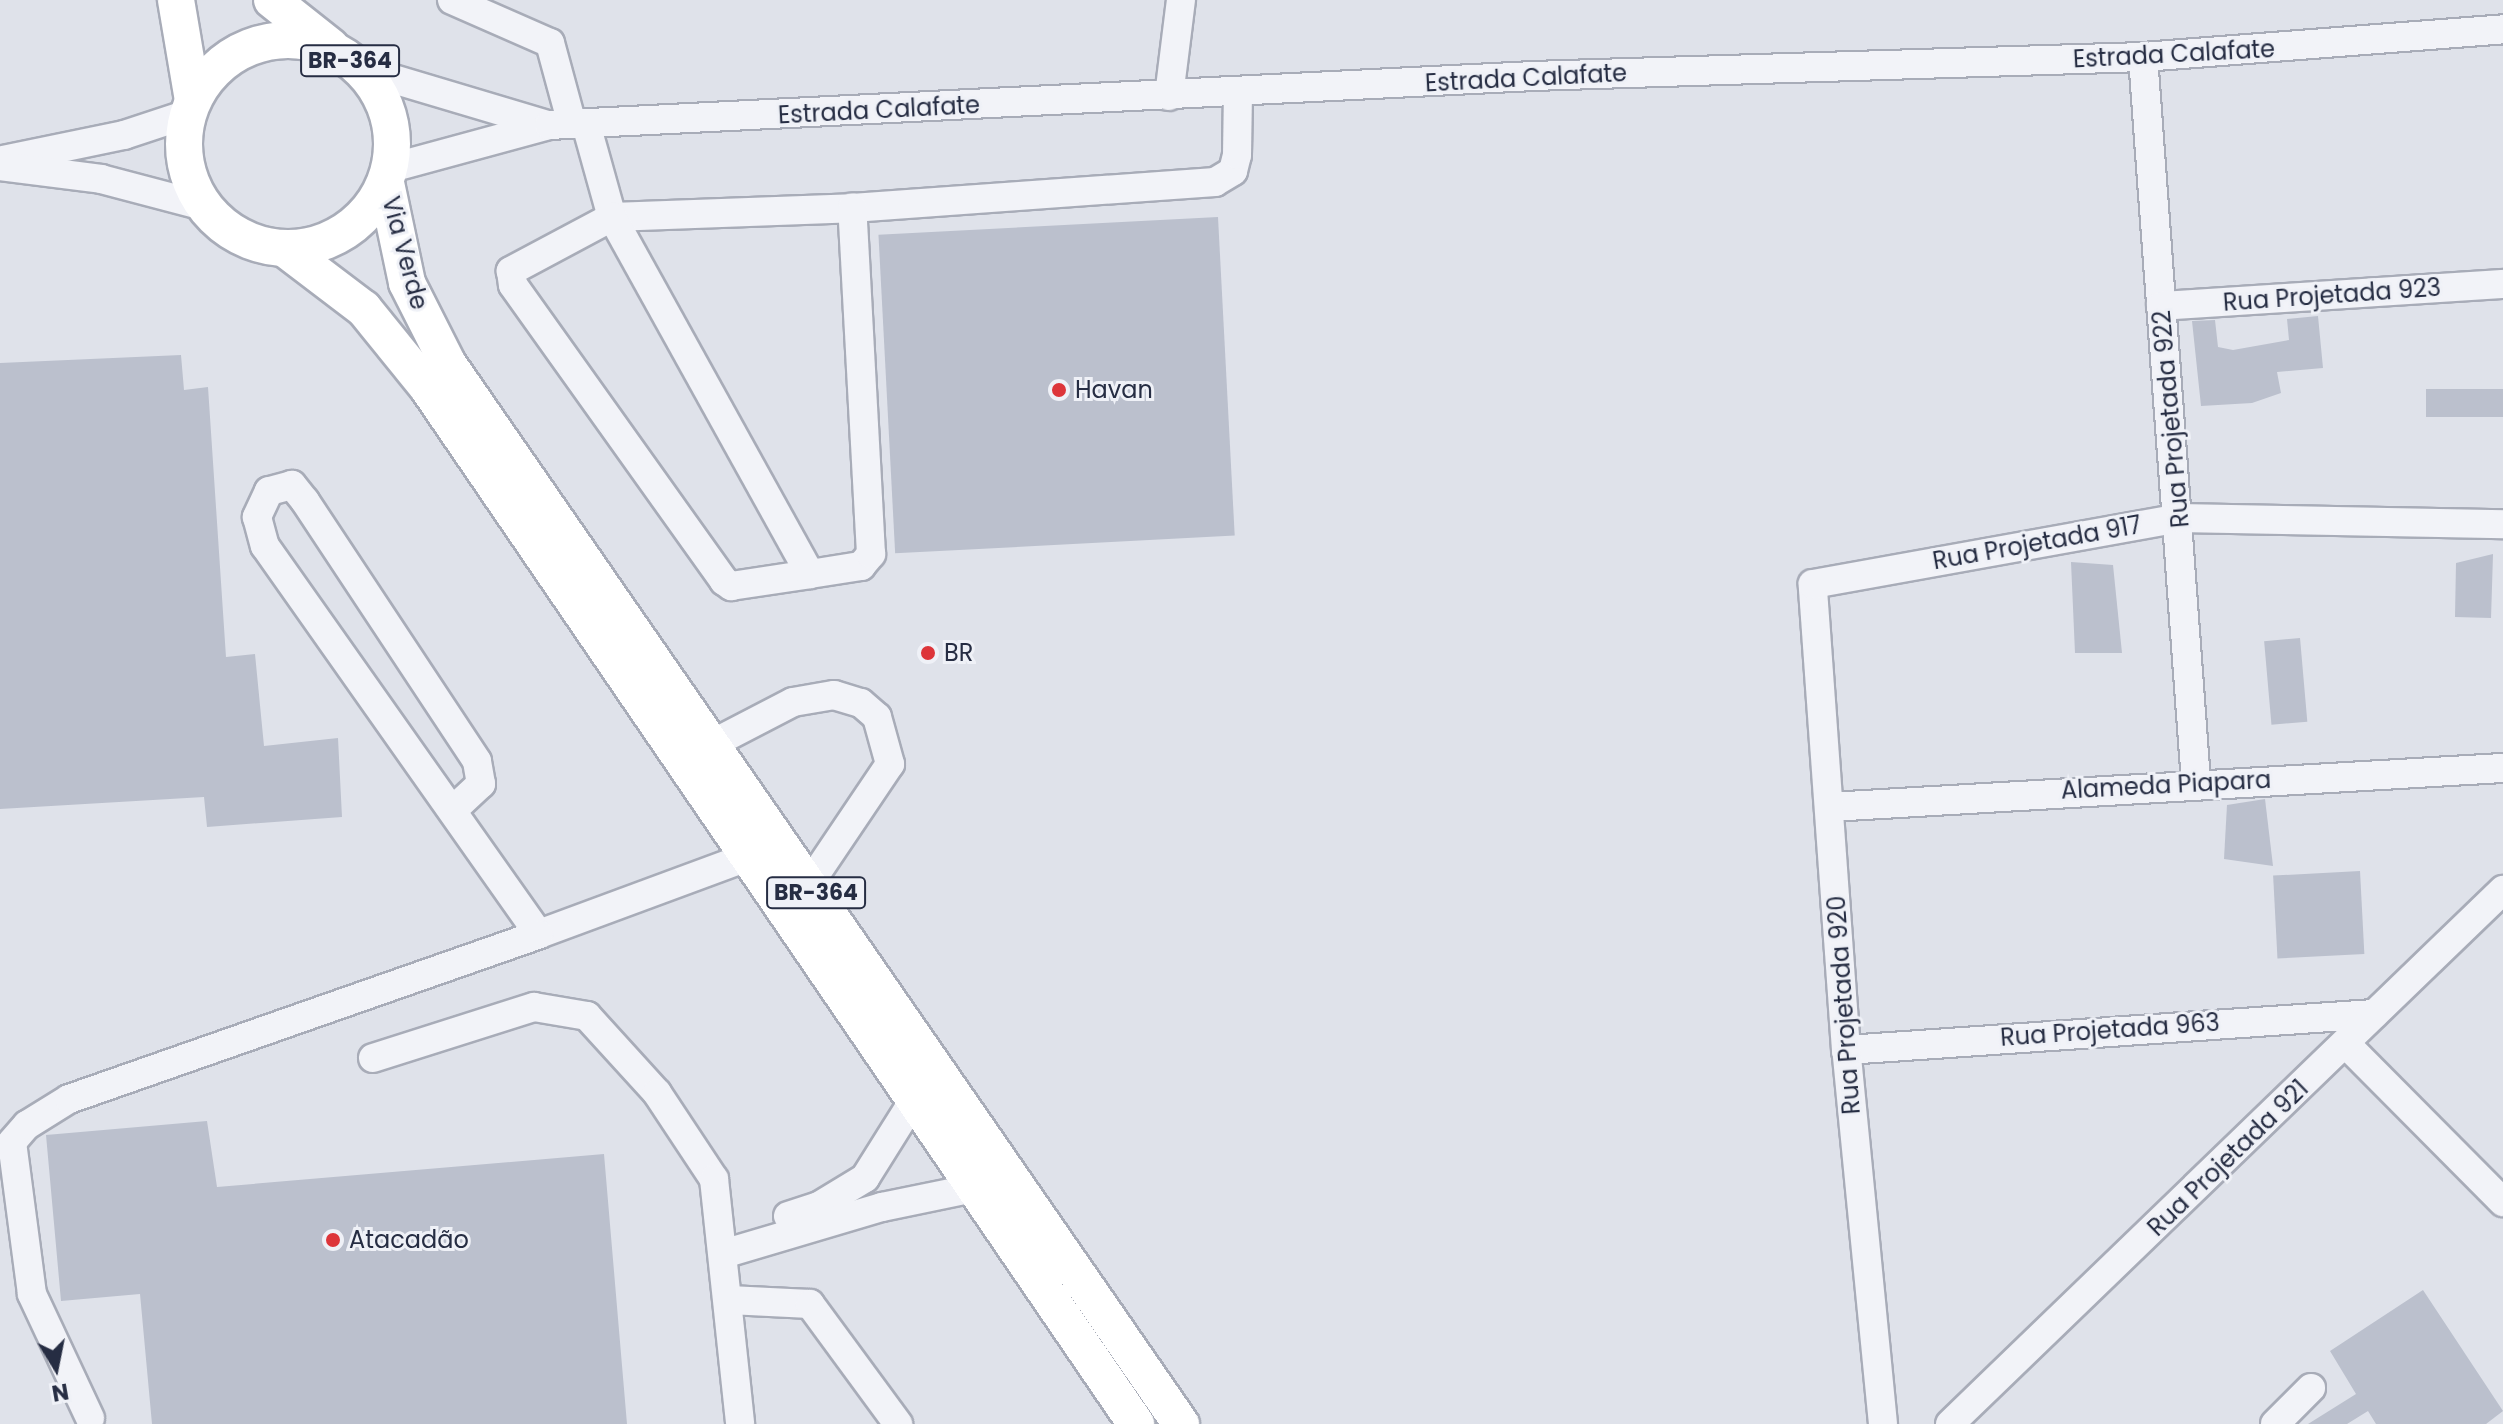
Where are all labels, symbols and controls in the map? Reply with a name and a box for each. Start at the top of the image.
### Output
street label: Estrada Calafate [2072,34,2276,74]
road number: BR-364 [300,43,400,79]
street label: Estrada Calafate [1424,58,1628,98]
street label: Estrada Calafate [777,90,981,130]
street label: Via Verde [376,193,434,313]
street label: Rua Projetada 923 [2222,273,2442,317]
street label: Rua Projetada 922 [2147,309,2195,529]
place label: Havan [1075,376,1153,404]
marker: Havan [1050,381,1068,399]
street label: Rua Projetada 917 [1930,510,2144,576]
place label: BR [944,639,973,667]
marker: BR [919,644,937,662]
street label: Alameda Piapara [2060,765,2272,805]
road number: BR-364 [766,875,866,911]
street label: Rua Projetada 920 [1822,895,1866,1115]
street label: Rua Projetada 963 [1999,1008,2221,1052]
street label: Rua Projetada 921 [2142,1074,2314,1242]
place label: Atacadão [349,1226,469,1254]
marker: Atacadão [324,1231,342,1249]
north arrow [16,1328,96,1408]
text: N [49,1375,71,1409]

